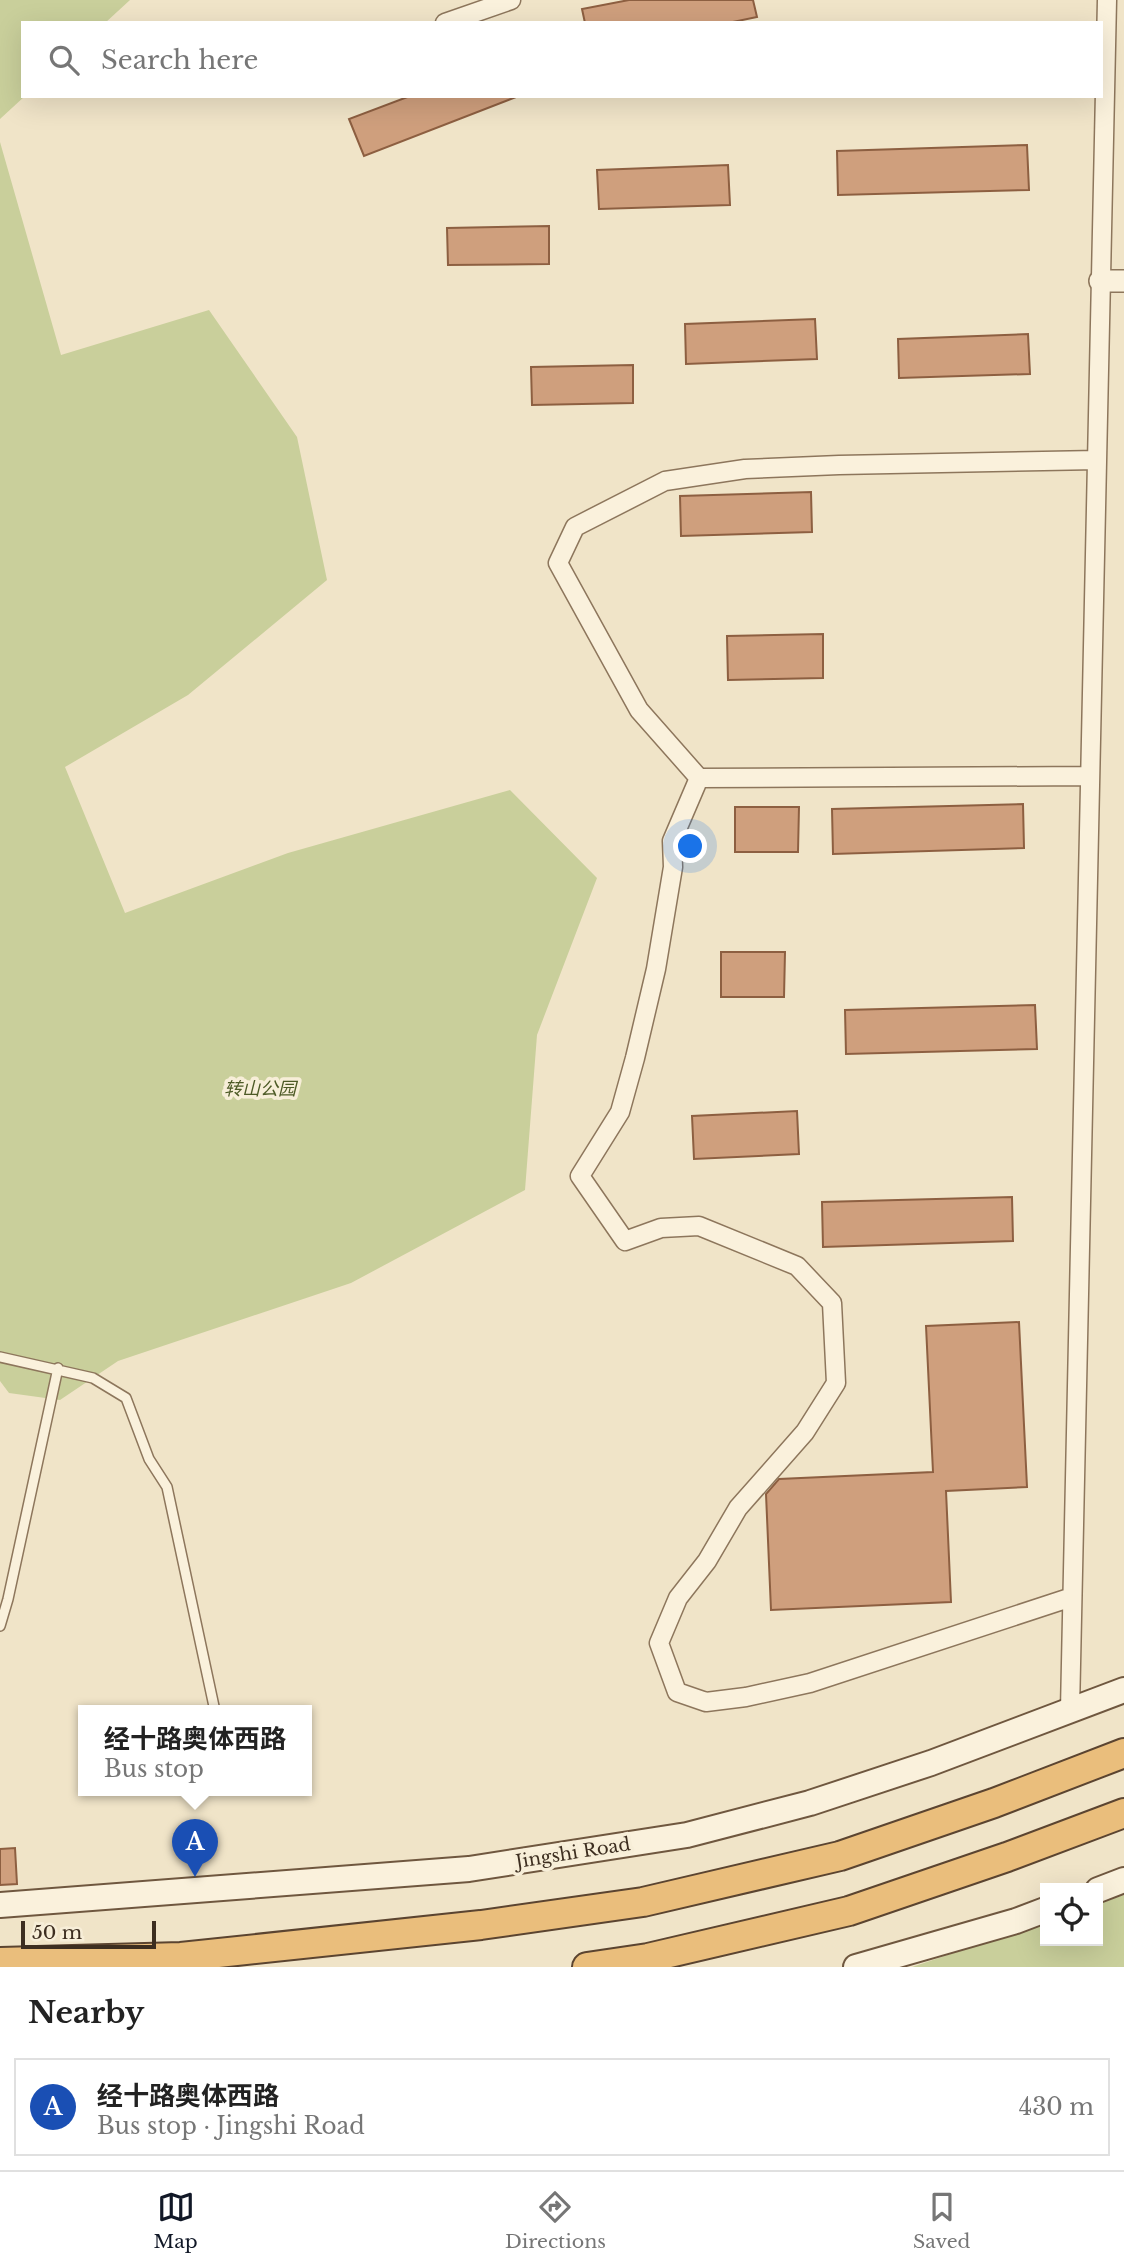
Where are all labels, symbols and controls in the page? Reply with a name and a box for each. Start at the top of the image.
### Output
search box [21,21,1103,98]
icon: search [45,41,83,79]
text: Search here [101,44,258,76]
your location [673,829,707,863]
park label: 转山公园 [224,1078,299,1100]
popup [78,1705,312,1796]
text: 经十路奥体西路 [104,1723,286,1755]
text: Bus stop [104,1755,204,1783]
pin: A [172,1819,218,1877]
street label: Jingshi Road [512,1833,632,1873]
map controls [1040,1883,1103,1946]
button: locate [1040,1883,1103,1946]
scale bar [21,1918,156,1950]
text: 50 m [32,1921,82,1944]
text: Nearby [28,1994,144,2031]
text: 经十路奥体西路 [97,2080,279,2112]
text: A [44,2093,62,2121]
text: 430 m [1019,2093,1094,2121]
text: Bus stop · Jingshi Road [97,2112,365,2140]
tab: Map [154,2188,198,2253]
tab: Directions [505,2188,606,2253]
tab: Saved [913,2188,970,2253]

